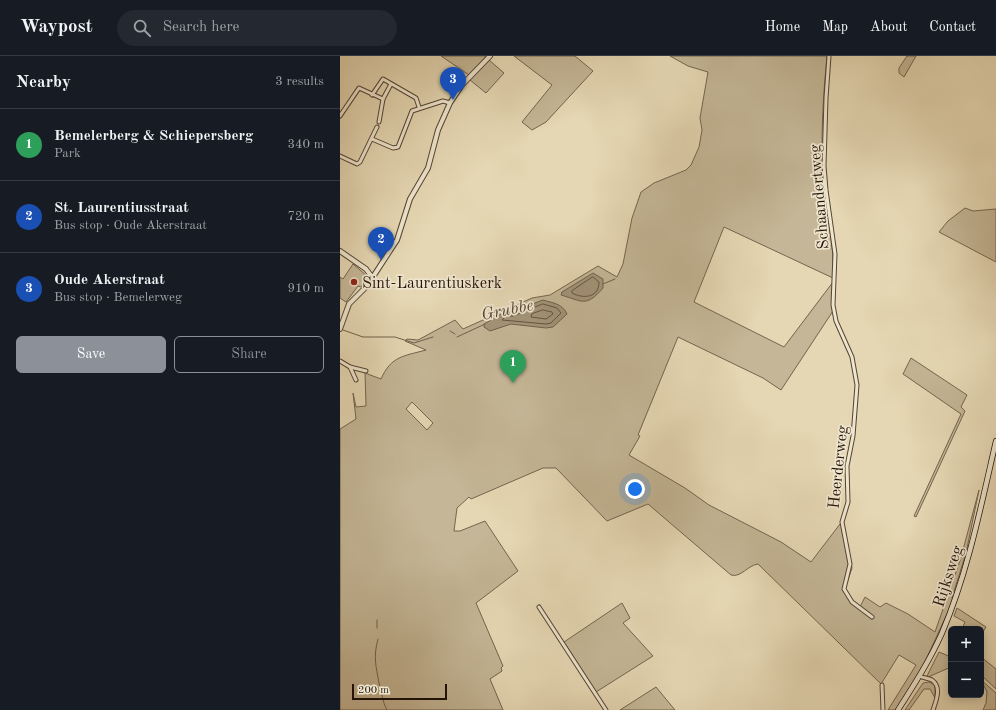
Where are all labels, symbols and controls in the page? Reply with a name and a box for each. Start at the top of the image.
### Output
search box [117,10,397,46]
icon: search [131,17,153,39]
text: Waypost [20,18,93,37]
text: Search here [163,20,239,35]
text: Home [765,20,800,34]
text: Map [822,20,848,34]
text: About [870,20,907,34]
text: Contact [929,20,976,34]
pin: 3 [440,67,466,100]
text: Nearby [16,74,71,91]
text: 3 results [275,75,324,88]
text: Bemelerberg & Schiepersberg [54,129,253,144]
text: 1 [25,138,33,151]
text: 340 m [287,138,324,151]
street label: Schaandertweg [807,143,833,250]
text: Park [54,147,81,160]
text: St. Laurentiusstraat [54,201,189,216]
text: 2 [25,210,33,223]
text: 720 m [287,210,324,223]
text: Bus stop · Oude Akerstraat [54,219,207,232]
pin: 2 [368,227,394,260]
text: Oude Akerstraat [54,273,165,288]
place label: Sint-Laurentiuskerk [362,276,502,292]
marker: Sint-Laurentiuskerk [349,277,359,287]
text: 3 [25,282,33,295]
text: 910 m [287,282,324,295]
text: Bus stop · Bemelerweg [54,291,182,304]
water label: Grubbe [480,297,535,324]
button: Save [16,336,166,373]
button: Share [174,336,324,373]
pin: 1 [500,350,526,383]
street label: Heerderweg [827,424,851,510]
your location [625,479,645,499]
street label: Rijksweg [931,543,966,609]
map controls [948,626,984,698]
button: + [948,626,984,662]
button: − [948,662,984,698]
scale bar [352,682,447,701]
text: 200 m [358,685,389,696]

